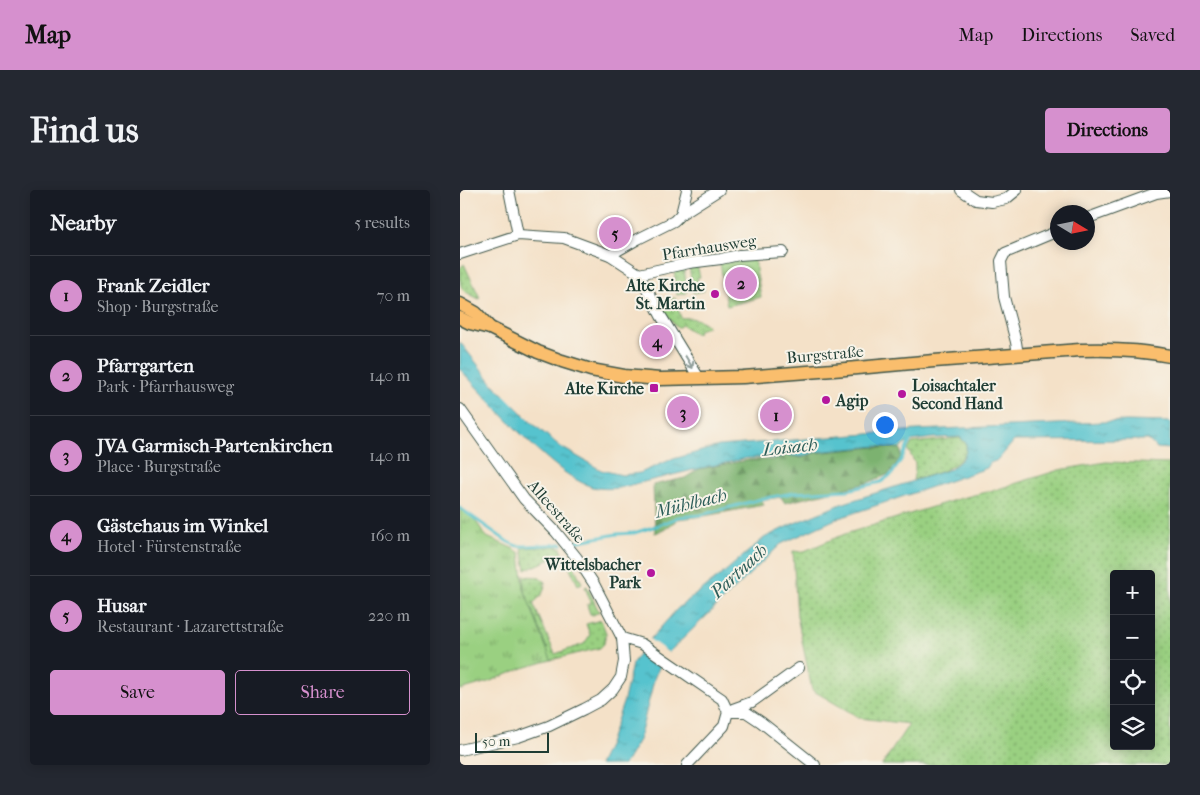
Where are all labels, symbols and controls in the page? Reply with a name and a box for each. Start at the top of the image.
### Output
text: Map [25,21,71,49]
text: Map [959,25,993,46]
text: Directions [1021,25,1102,46]
text: Saved [1130,25,1175,46]
button: Directions [1045,108,1170,153]
text: Find us [30,110,139,151]
north arrow [1050,205,1095,250]
text: Nearby [50,211,116,235]
text: 5 results [354,213,410,232]
pin: 5 [599,214,631,252]
street label: Pfarrhausweg [661,231,758,264]
pin: 2 [725,264,757,302]
text: Frank Zeidler [97,275,210,297]
place label: Alte Kirche St. Martin [625,276,706,313]
text: 1 [63,286,69,305]
text: 70 m [377,286,410,305]
marker: Alte Kirche St. Martin [709,288,721,300]
text: Shop · Burgstraße [97,297,218,316]
pin: 4 [641,322,673,360]
street label: Burgstraße [786,342,864,367]
one-way arrow [685,354,695,368]
text: Pfarrgarten [97,355,194,377]
text: 2 [62,366,70,385]
text: 140 m [369,366,410,385]
place label: Loisachtaler Second Hand [912,376,1004,413]
text: Park · Pfarrhausweg [97,377,234,396]
place label: Alte Kirche [564,379,644,398]
marker: Alte Kirche [648,382,660,394]
marker: Loisachtaler Second Hand [896,388,908,400]
place label: Agip [835,391,869,411]
pin: 3 [667,393,699,431]
marker: Agip [820,394,832,406]
pin: 1 [760,396,792,434]
your location [872,412,898,438]
water label: Loisach [760,434,818,461]
text: JVA Garmisch-Partenkirchen [97,435,333,457]
text: 3 [63,446,69,465]
text: 140 m [369,446,410,465]
text: Place · Burgstraße [97,457,221,476]
street label: Alleestraße [523,475,589,547]
water label: Mühlbach [651,484,729,523]
text: Gästehaus im Winkel [97,515,268,537]
text: 4 [61,526,71,545]
text: 160 m [370,526,410,545]
text: Hotel · Fürstenstraße [97,537,241,556]
water label: Partnach [706,540,772,604]
place label: Wittelsbacher Park [544,555,642,592]
marker: Wittelsbacher Park [645,567,657,579]
map controls [1110,570,1155,750]
button: + [1110,570,1155,615]
text: Husar [97,595,146,617]
text: 5 [63,606,69,625]
text: 220 m [368,606,410,625]
button: − [1110,615,1155,660]
text: Restaurant · Lazarettstraße [97,617,284,636]
button: locate [1110,660,1155,705]
button: Save [50,670,225,715]
button: Share [235,670,410,715]
button: layers [1110,705,1155,750]
scale bar [475,730,549,753]
text: 50 m [482,733,510,750]

